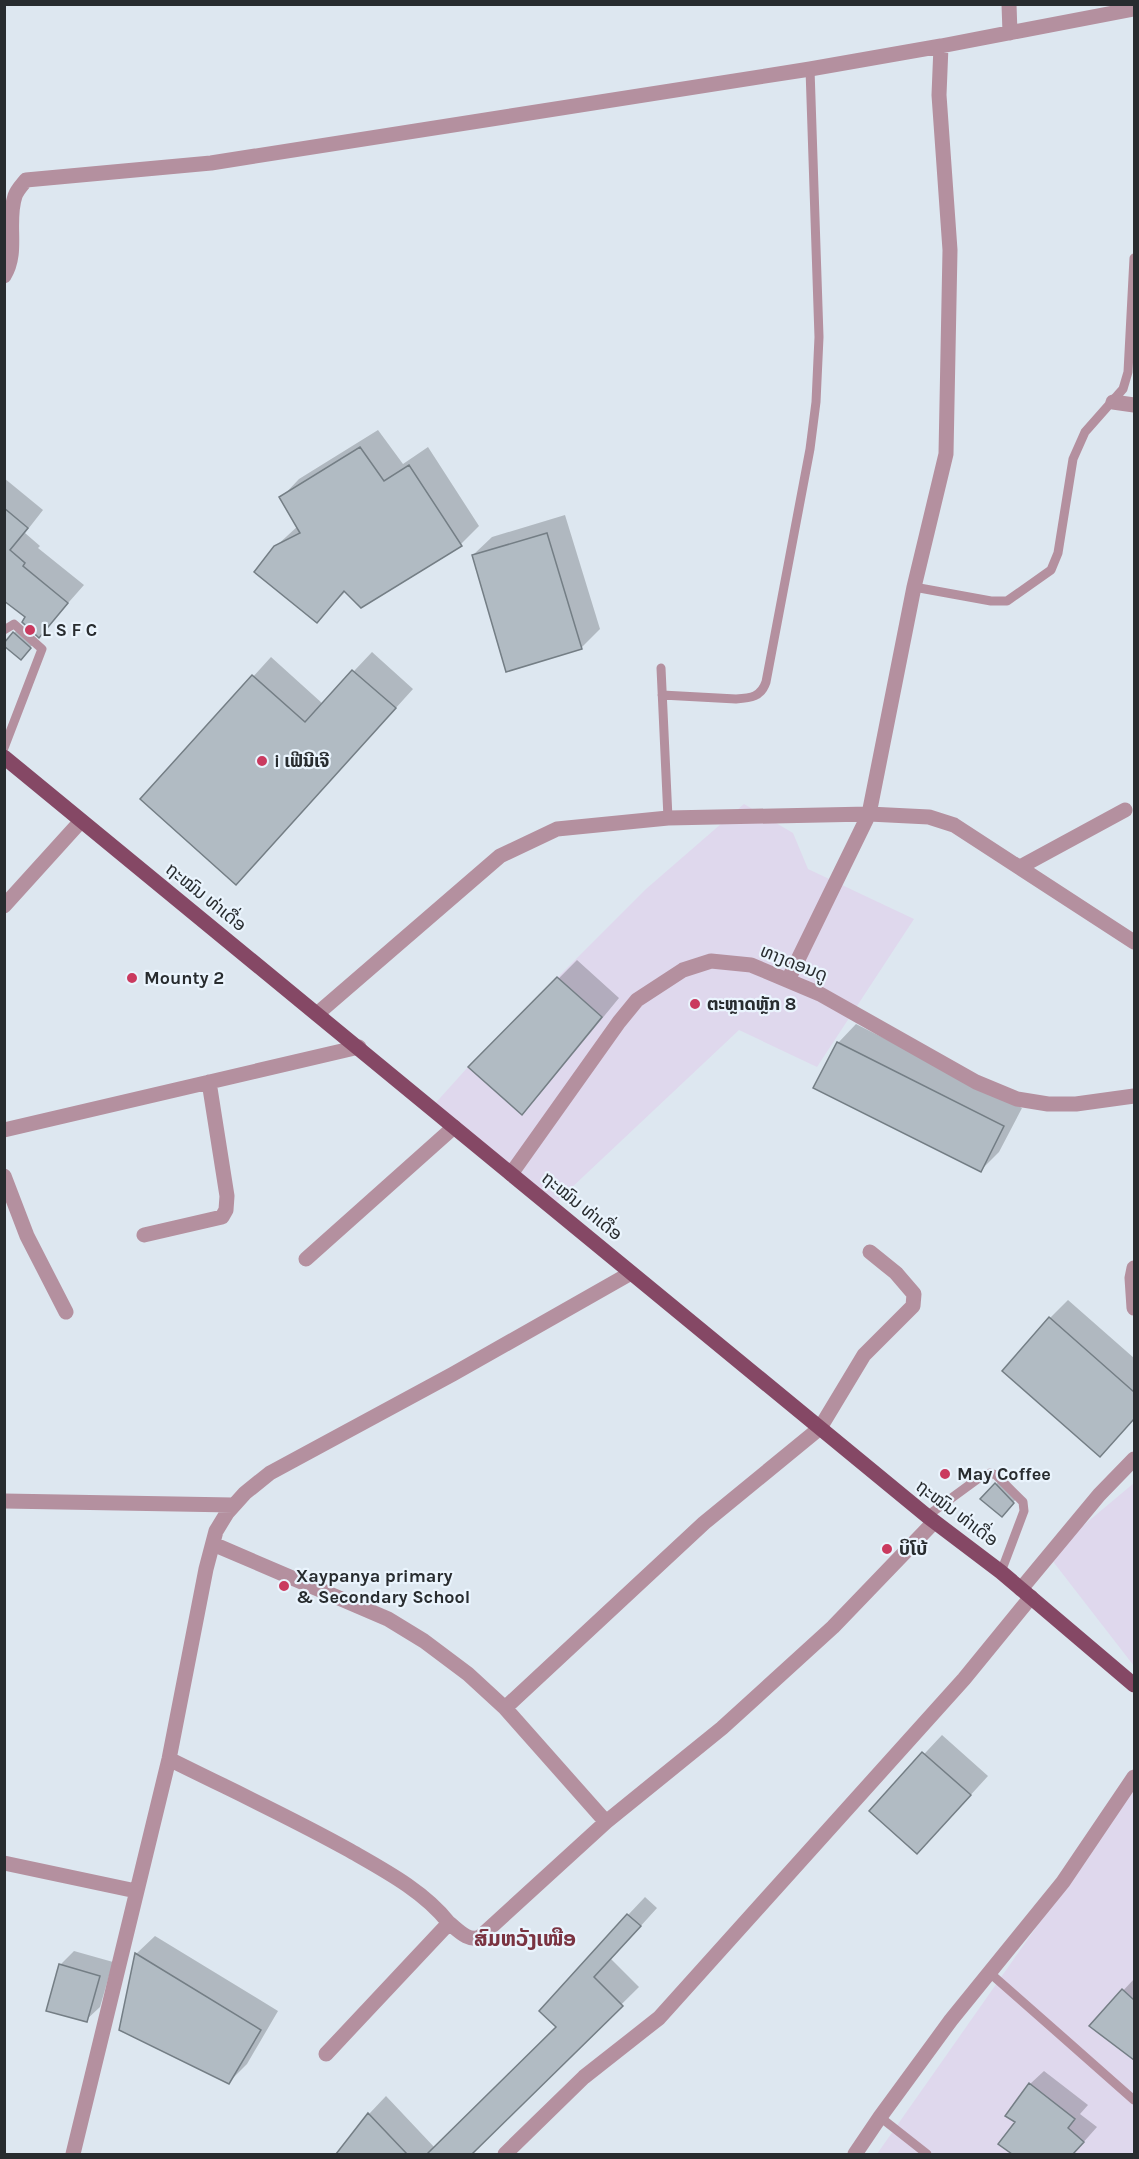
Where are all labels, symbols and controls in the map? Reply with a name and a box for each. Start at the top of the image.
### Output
place label: L S F C [42,619,97,641]
marker: L S F C [23,623,37,637]
place label: i ເຟີນີເຈີ [274,750,330,772]
marker: i ເຟີນີເຈີ [255,754,269,768]
street label: ຖະໝົນ ທ່າເດື່ອ [161,855,253,936]
street label: ທາງດອນດູ [757,940,831,987]
place label: Mounty 2 [144,967,224,989]
marker: Mounty 2 [125,971,139,985]
place label: ຕະຫຼາດຫຼັກ 8 [707,993,796,1015]
marker: ຕະຫຼາດຫຼັກ 8 [688,997,702,1011]
street label: ຖະໝົນ ທ່າເດື່ອ [537,1164,629,1245]
place label: May Coffee [957,1463,1051,1485]
marker: May Coffee [938,1467,952,1481]
street label: ຖະໝົນ ທ່າເດື່ອ [911,1472,1004,1551]
place label: ບິໂບ້ [899,1538,928,1560]
marker: ບິໂບ້ [880,1542,894,1556]
place label: Xaypanya primary & Secondary School [296,1565,470,1608]
marker: Xaypanya primary & Secondary School [277,1579,291,1593]
district label: ສົມຫວັງເໜືອ [474,1927,576,1951]

